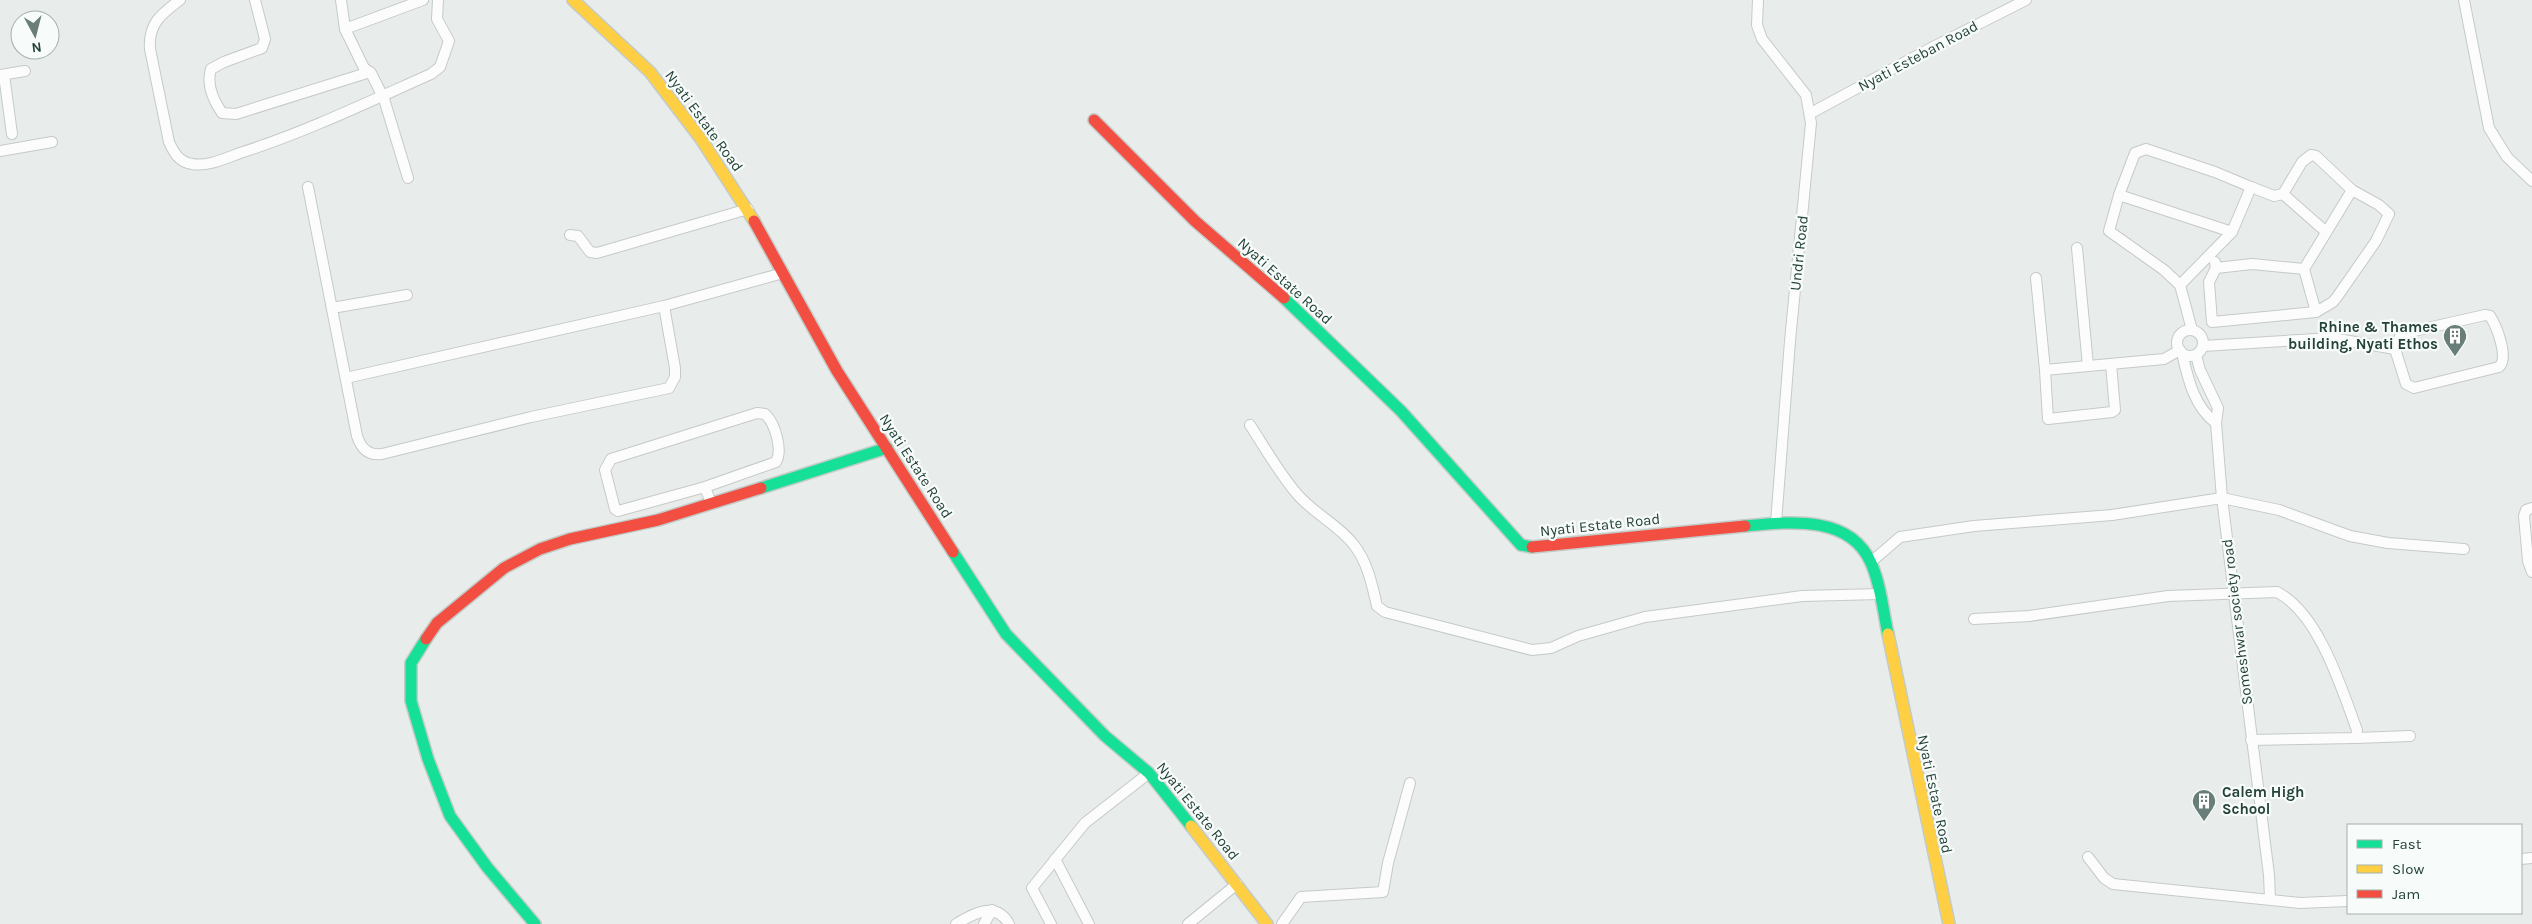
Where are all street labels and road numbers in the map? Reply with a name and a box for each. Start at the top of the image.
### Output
street label: Nyati Esteban Road [1855,17,1981,95]
street label: Nyati Estate Road [661,67,747,175]
street label: Undri Road [1786,214,1812,292]
street label: Nyati Estate Road [1234,234,1336,328]
street label: Nyati Estate Road [876,410,956,522]
street label: Nyati Estate Road [1539,510,1661,540]
street label: Someshwar society road [2218,538,2256,706]
street label: Nyati Estate Road [1914,733,1956,855]
street label: Nyati Estate Road [1153,758,1243,864]

